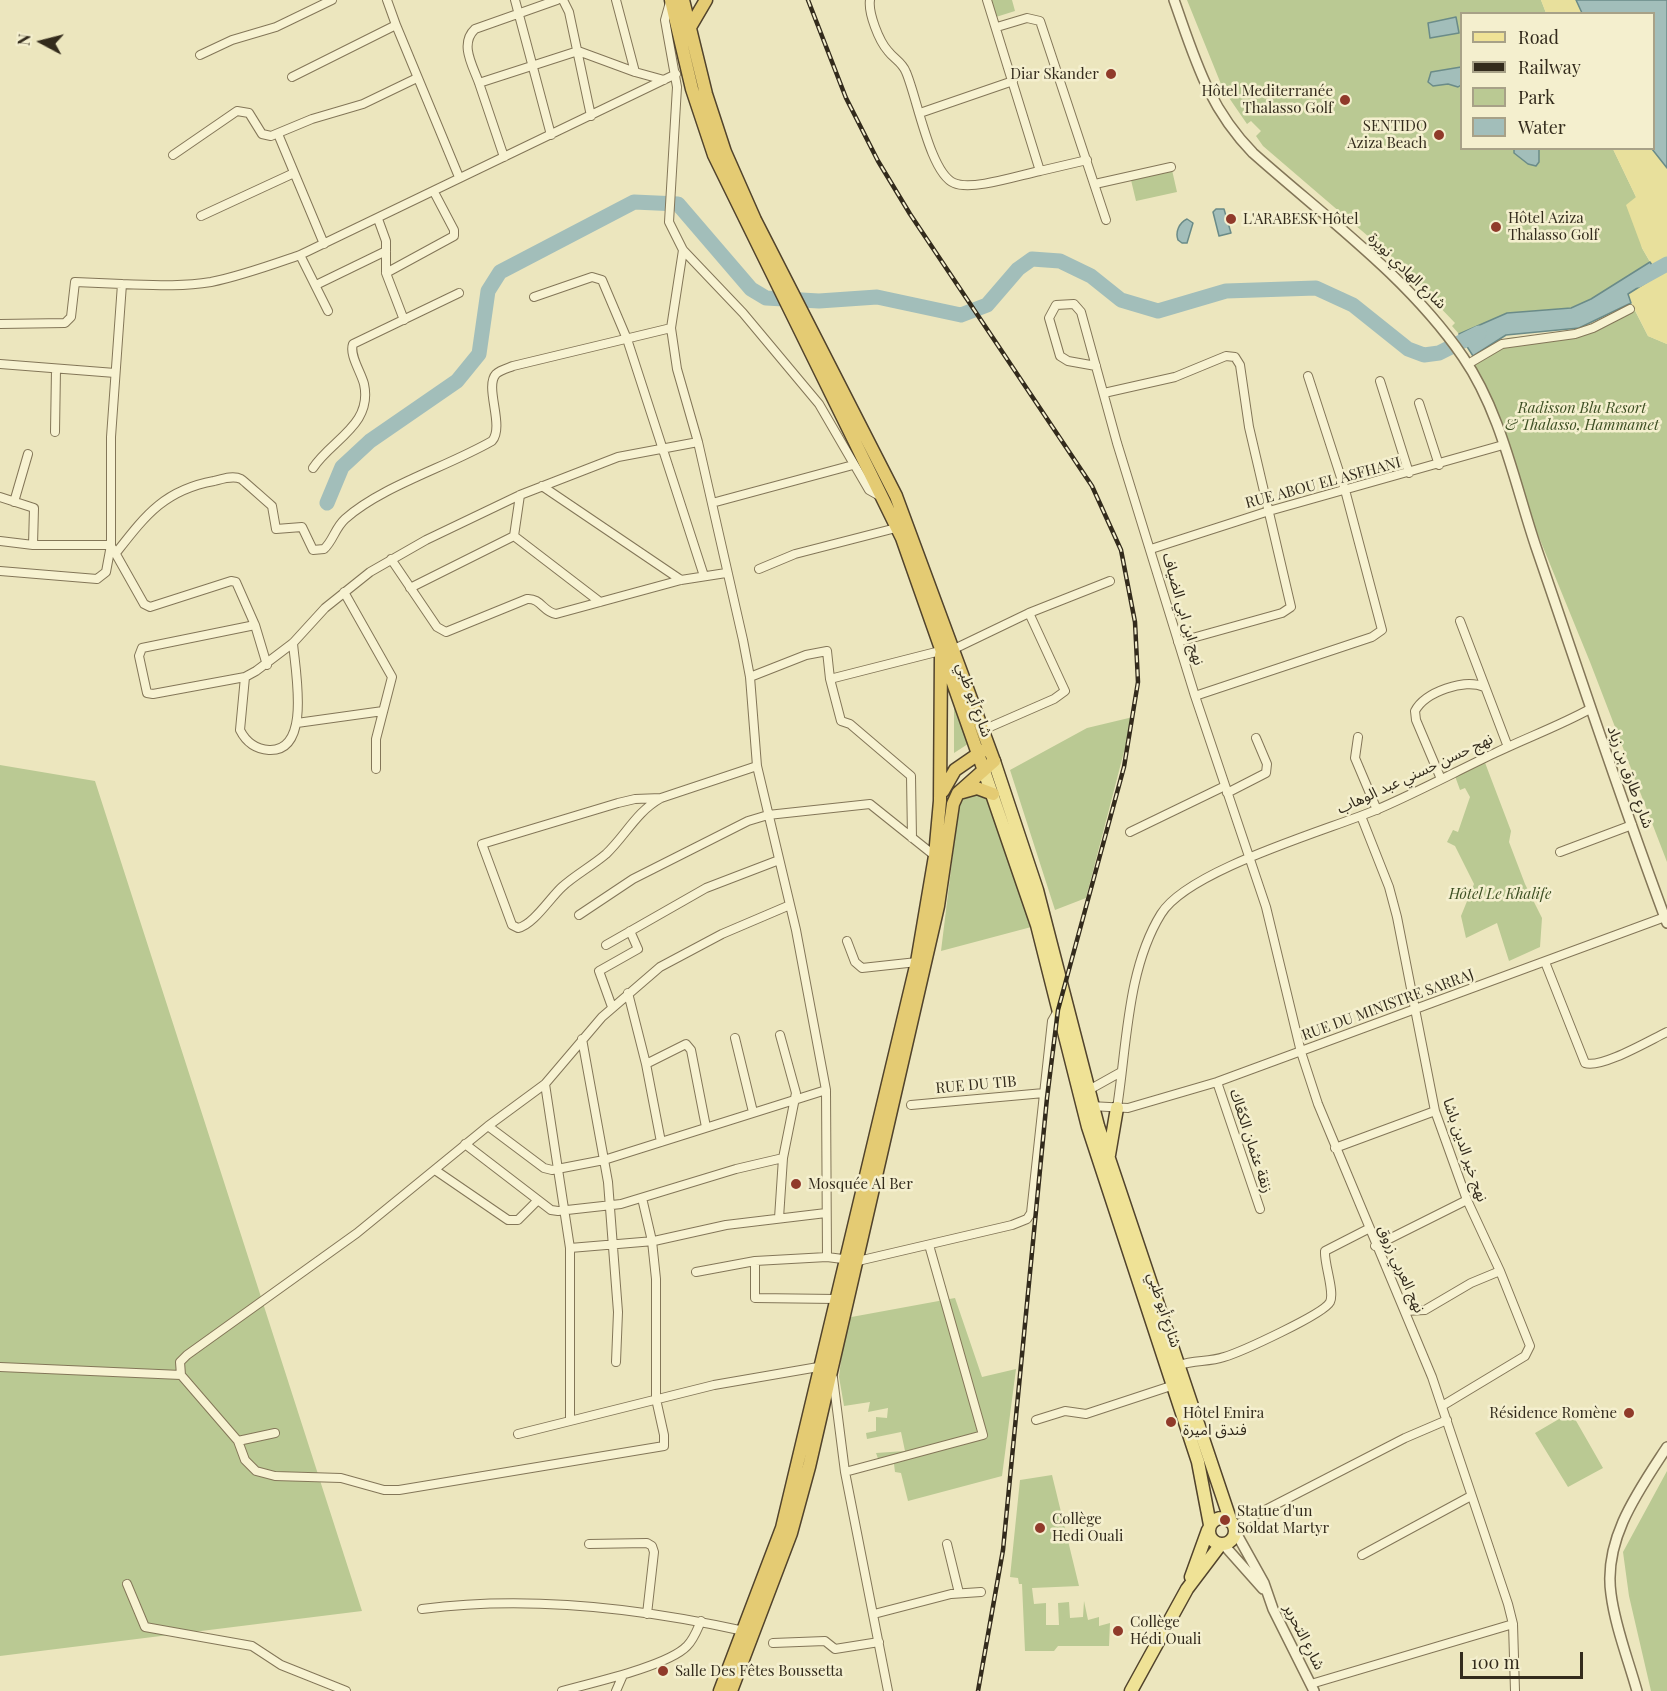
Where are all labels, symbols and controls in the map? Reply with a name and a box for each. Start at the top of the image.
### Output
north arrow [12,12,72,72]
legend [1460,12,1655,150]
text: Road [1518,25,1559,49]
text: N [13,33,35,47]
text: Railway [1518,55,1581,79]
place label: Diar Skander [1010,65,1099,83]
marker: Diar Skander [1104,67,1118,81]
place label: Hôtel Mediterranée Thalasso Golf [1201,82,1333,117]
text: Park [1518,85,1555,109]
marker: Hôtel Mediterranée Thalasso Golf [1338,93,1352,107]
text: Water [1518,115,1566,139]
place label: SENTIDO Aziza Beach [1347,117,1427,152]
marker: SENTIDO Aziza Beach [1432,128,1446,142]
place label: Hôtel Aziza Thalasso Golf [1508,209,1599,244]
place label: L'ARABESK Hôtel [1243,210,1358,228]
marker: L'ARABESK Hôtel [1224,212,1238,226]
marker: Hôtel Aziza Thalasso Golf [1489,220,1503,234]
street label: شارع الهادي نويرة [1364,229,1450,313]
park label: Radisson Blu Resort & Thalasso, Hammamet [1505,399,1659,434]
street label: RUE ABOU EL ASFHANI [1243,454,1403,512]
street label: نهج ابن ابي الضياف [1158,551,1208,667]
street label: شارع أبو ظبي [952,660,996,740]
street label: شارع طارق بن زياد [1603,723,1657,831]
street label: نهج حسن حسني عبد الوهاب [1334,730,1496,818]
park label: Hôtel Le Khalife [1449,885,1551,903]
street label: RUE DU MINISTRE SARRAJ [1299,965,1477,1045]
street label: RUE DU TIB [935,1072,1017,1098]
street label: زنقة عثمان الكعّاك [1226,1087,1276,1195]
street label: نهج خير الدين باشا [1439,1096,1491,1204]
place label: Mosquée Al Ber [808,1175,913,1193]
marker: Mosquée Al Ber [789,1177,803,1191]
street label: نهج العربي زروق [1374,1222,1428,1316]
street label: شارع أبو ظبي [1143,1270,1185,1350]
place label: Hôtel Emira فندق اميرة [1183,1404,1264,1439]
place label: Résidence Romène [1489,1404,1617,1422]
marker: Résidence Romène [1622,1406,1636,1420]
marker: Hôtel Emira فندق اميرة [1164,1415,1178,1429]
place label: Statue d'un Soldat Martyr [1237,1502,1329,1537]
place label: Collège Hedi Ouali [1052,1510,1124,1545]
marker: Statue d'un Soldat Martyr [1218,1513,1232,1527]
marker: Collège Hedi Ouali [1033,1521,1047,1535]
street label: شارع التحرير [1280,1601,1328,1673]
place label: Collège Hédi Ouali [1130,1613,1202,1648]
marker: Collège Hédi Ouali [1111,1624,1125,1638]
scale bar [1463,1640,1586,1678]
text: 100 m [1471,1650,1520,1674]
place label: Salle Des Fêtes Boussetta [675,1662,843,1680]
marker: Salle Des Fêtes Boussetta [656,1664,670,1678]

